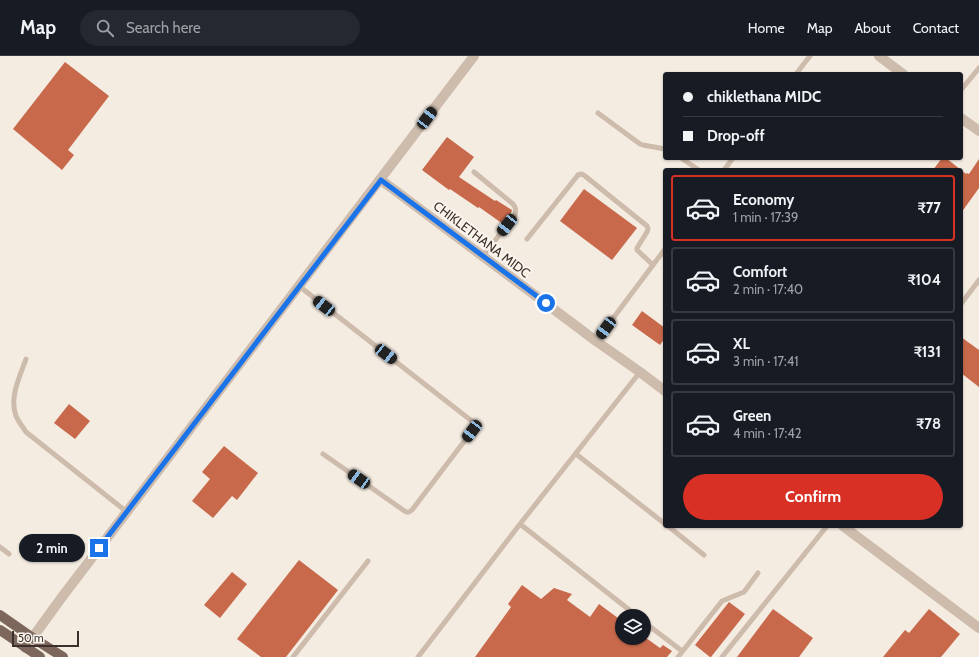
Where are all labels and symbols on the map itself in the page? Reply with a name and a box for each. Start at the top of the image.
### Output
car [415,105,439,131]
street label: CHIKLETHANA MIDC [430,197,534,281]
car [495,212,519,238]
car [311,294,337,318]
route start [537,294,555,312]
car [594,315,618,341]
car [373,342,399,366]
car [460,418,484,444]
car [346,467,372,491]
callout: 2 min [19,534,85,562]
route end [90,539,108,557]
scale bar [12,629,79,648]

